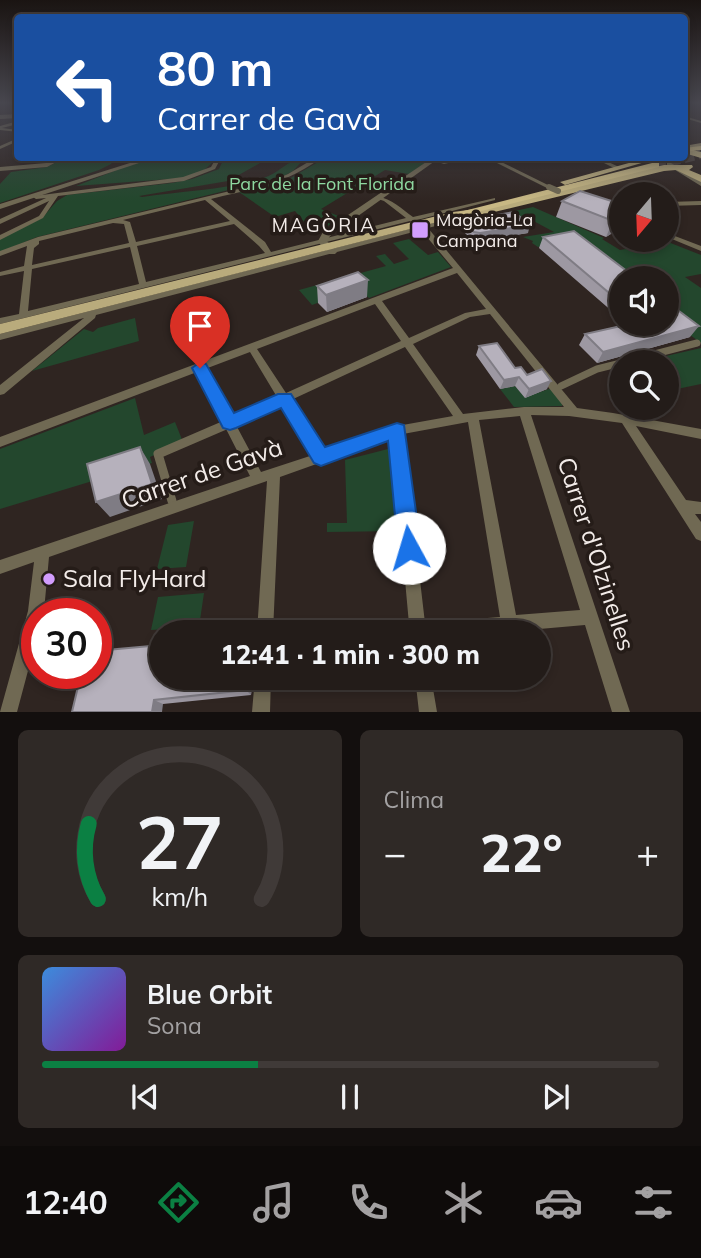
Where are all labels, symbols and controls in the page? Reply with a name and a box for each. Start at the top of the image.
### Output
text: 80 m [157,37,273,98]
icon: left [42,42,133,133]
text: Carrer de Gavà [157,98,382,138]
park label: Parc de la Font Florida [229,172,415,195]
north arrow [609,182,679,252]
map controls [609,182,679,420]
place label: Magòria-La Campana [436,208,533,252]
district label: MAGÒRIA [272,213,376,237]
marker: Magòria-La Campana [410,220,430,240]
button: sound [609,266,679,336]
pin [170,296,230,368]
icon: arrive [181,307,219,345]
button: search [609,350,679,420]
street label: Carrer de Gavà [117,431,286,515]
street label: Carrer d'Olzinelles [552,453,642,654]
position arrow [372,511,446,585]
place label: Sala FlyHard [63,563,206,593]
marker: Sala FlyHard [41,571,57,587]
speed limit sign: 30 [21,598,112,689]
text: 12:41 · 1 min · 300 m [220,638,480,671]
text: Clima [384,785,444,814]
text: 27 [136,797,223,888]
text: 22° [480,820,562,885]
text: − [384,829,406,877]
text: + [636,829,659,877]
text: km/h [151,881,208,912]
text: Blue Orbit [147,978,272,1011]
text: Sona [147,1011,202,1040]
icon: previous [126,1078,164,1116]
icon: pause [331,1078,369,1116]
icon: next [537,1078,575,1116]
icon: directions [154,1178,203,1227]
icon: music [249,1178,298,1227]
icon: phone [344,1178,393,1227]
icon: climate [439,1178,488,1227]
icon: car [534,1178,583,1227]
icon: filters [629,1178,678,1227]
text: 12:40 [23,1182,108,1222]

